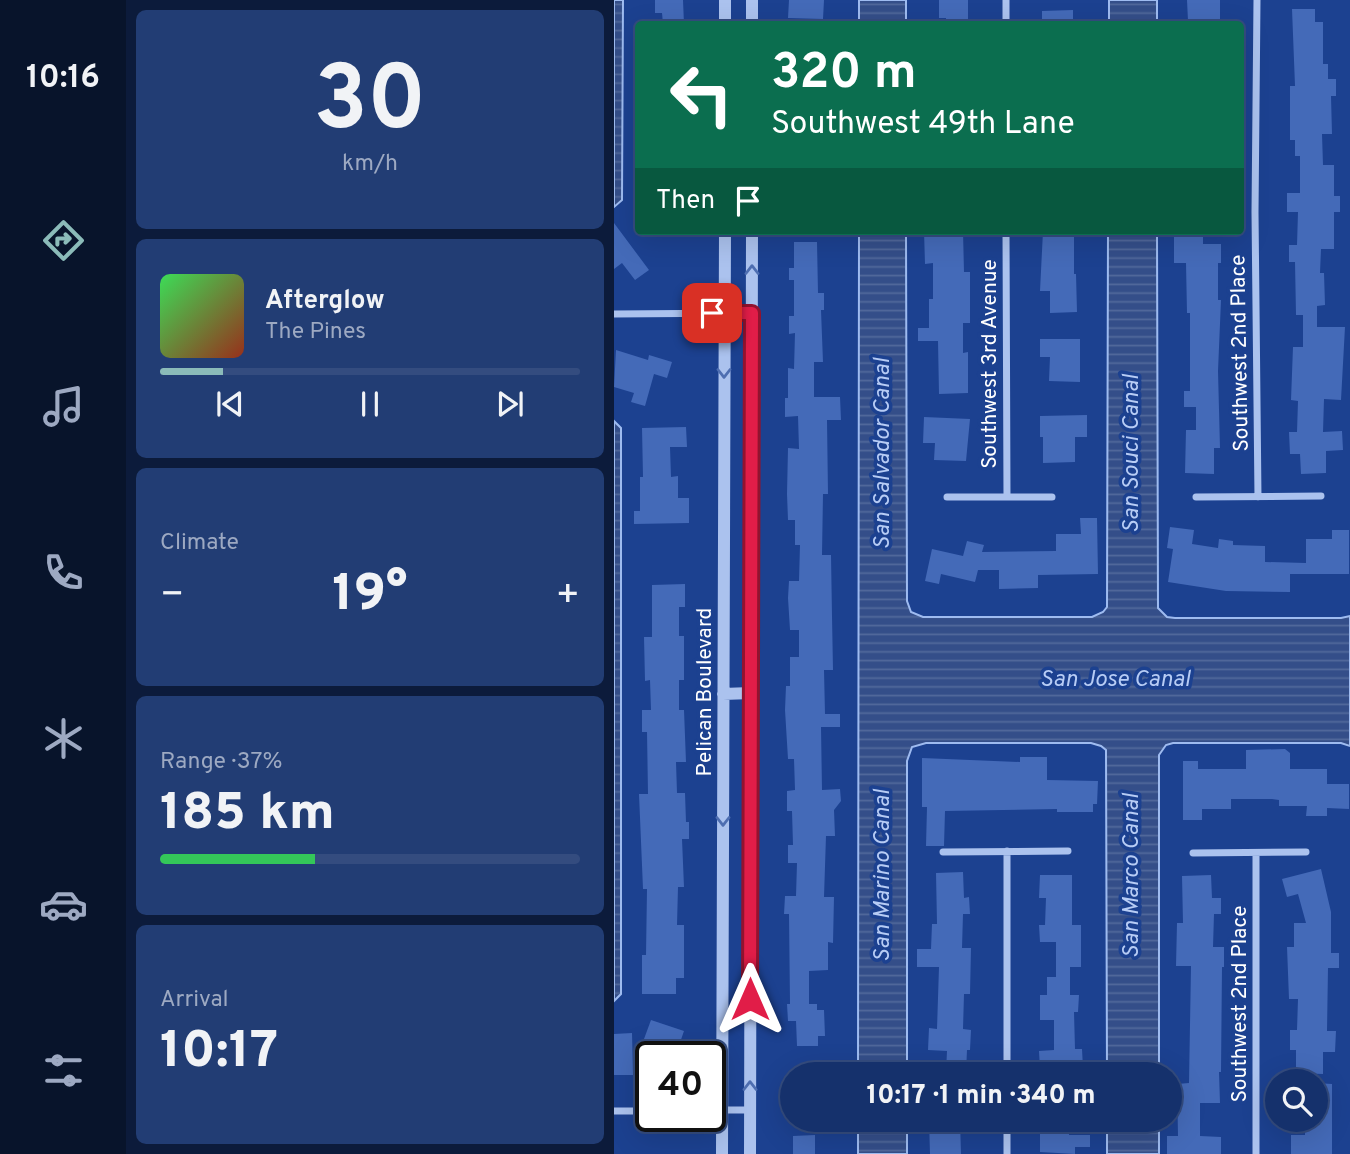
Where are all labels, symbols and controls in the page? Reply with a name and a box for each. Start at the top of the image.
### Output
text: 320 m [771,44,917,106]
text: 30 [314,47,427,162]
icon: left [656,49,747,140]
text: 10:16 [26,59,100,99]
text: Southwest 49th Lane [771,105,1075,145]
text: km/h [342,150,398,179]
icon: arrive [729,182,767,220]
text: Then [656,185,715,218]
icon: directions [39,216,88,265]
street label: Southwest 2nd Place [1225,254,1256,452]
street label: Southwest 3rd Avenue [977,259,1004,469]
one-way arrow [744,265,760,275]
pin [682,283,742,343]
text: Afterglow [265,285,385,318]
icon: arrive [693,294,731,332]
text: The Pines [265,318,366,347]
water label: San Salvador Canal [869,357,898,550]
one-way arrow [716,368,732,378]
water label: San Souci Canal [1118,374,1147,533]
icon: music [39,382,88,431]
icon: previous [211,385,249,423]
icon: pause [351,385,389,423]
icon: next [491,385,529,423]
text: Climate [160,529,239,558]
icon: phone [39,548,88,597]
text: 19° [332,563,408,629]
text: − [160,572,185,621]
text: + [555,572,580,621]
street label: Pelican Boulevard [692,608,719,776]
water label: San Jose Canal [1040,666,1191,695]
icon: climate [39,714,88,763]
text: Range · 37% [160,748,282,777]
text: 185 km [160,782,335,848]
water label: San Marino Canal [869,789,898,962]
water label: San Marco Canal [1118,792,1147,958]
one-way arrow [715,816,731,826]
icon: car [39,880,88,929]
street label: Southwest 2nd Place [1227,905,1254,1103]
position arrow [713,962,787,1036]
text: Arrival [160,986,229,1015]
text: 10:17 [160,1020,278,1086]
speed limit sign: 40 [635,1041,726,1132]
icon: filters [39,1046,88,1095]
map controls [1265,1069,1328,1132]
button: search [1265,1069,1328,1132]
one-way arrow [742,1080,758,1091]
text: 10:17 · 1 min · 340 m [867,1080,1095,1113]

